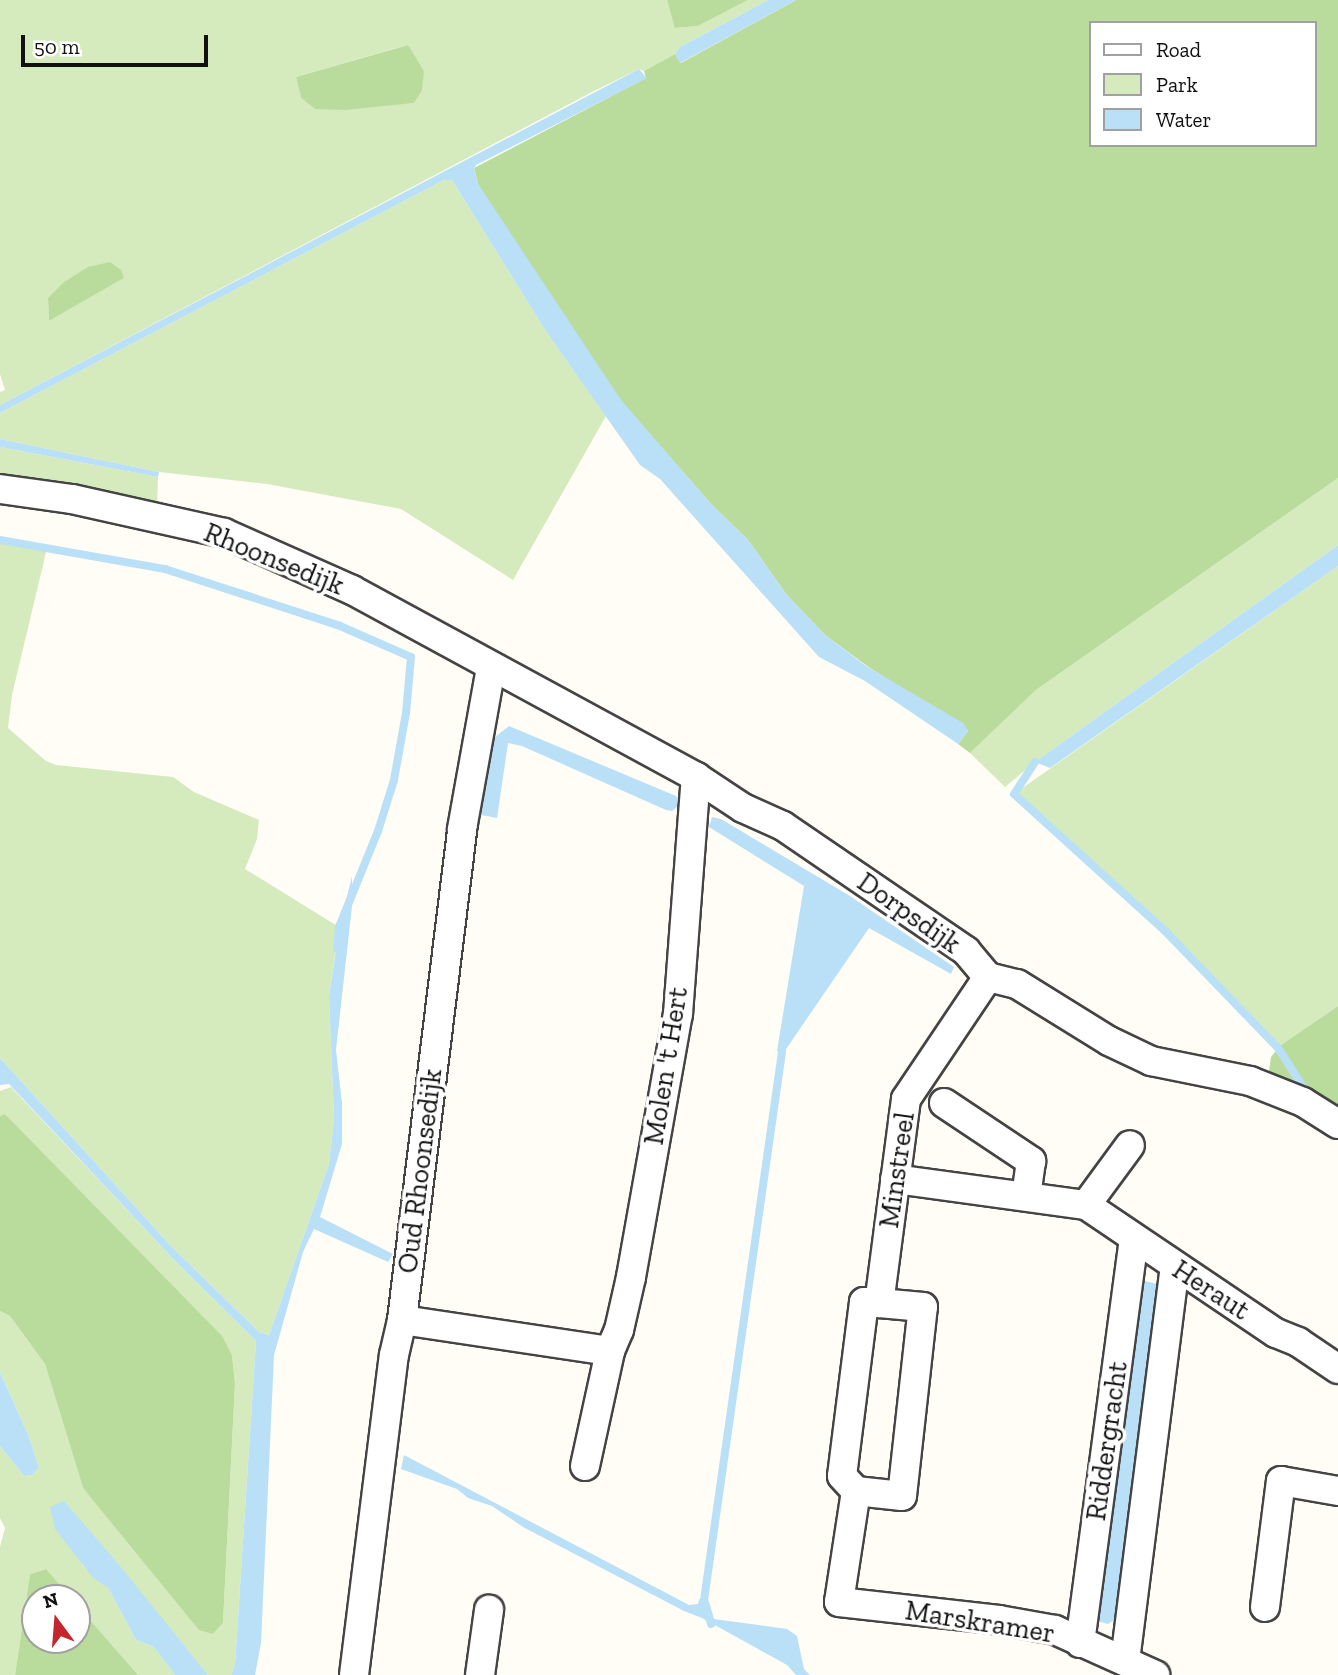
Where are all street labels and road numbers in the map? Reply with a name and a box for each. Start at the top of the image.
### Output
street label: Rhoonsedijk [199,516,349,602]
street label: Dorpsdijk [851,865,967,961]
street label: Molen 't Hert [637,985,695,1147]
street label: Oud Rhoonsedijk [391,1067,449,1275]
street label: Minstreel [872,1110,922,1230]
street label: Heraut [1166,1253,1256,1327]
street label: Riddergracht [1079,1359,1135,1523]
street label: Marskramer [903,1594,1057,1650]

